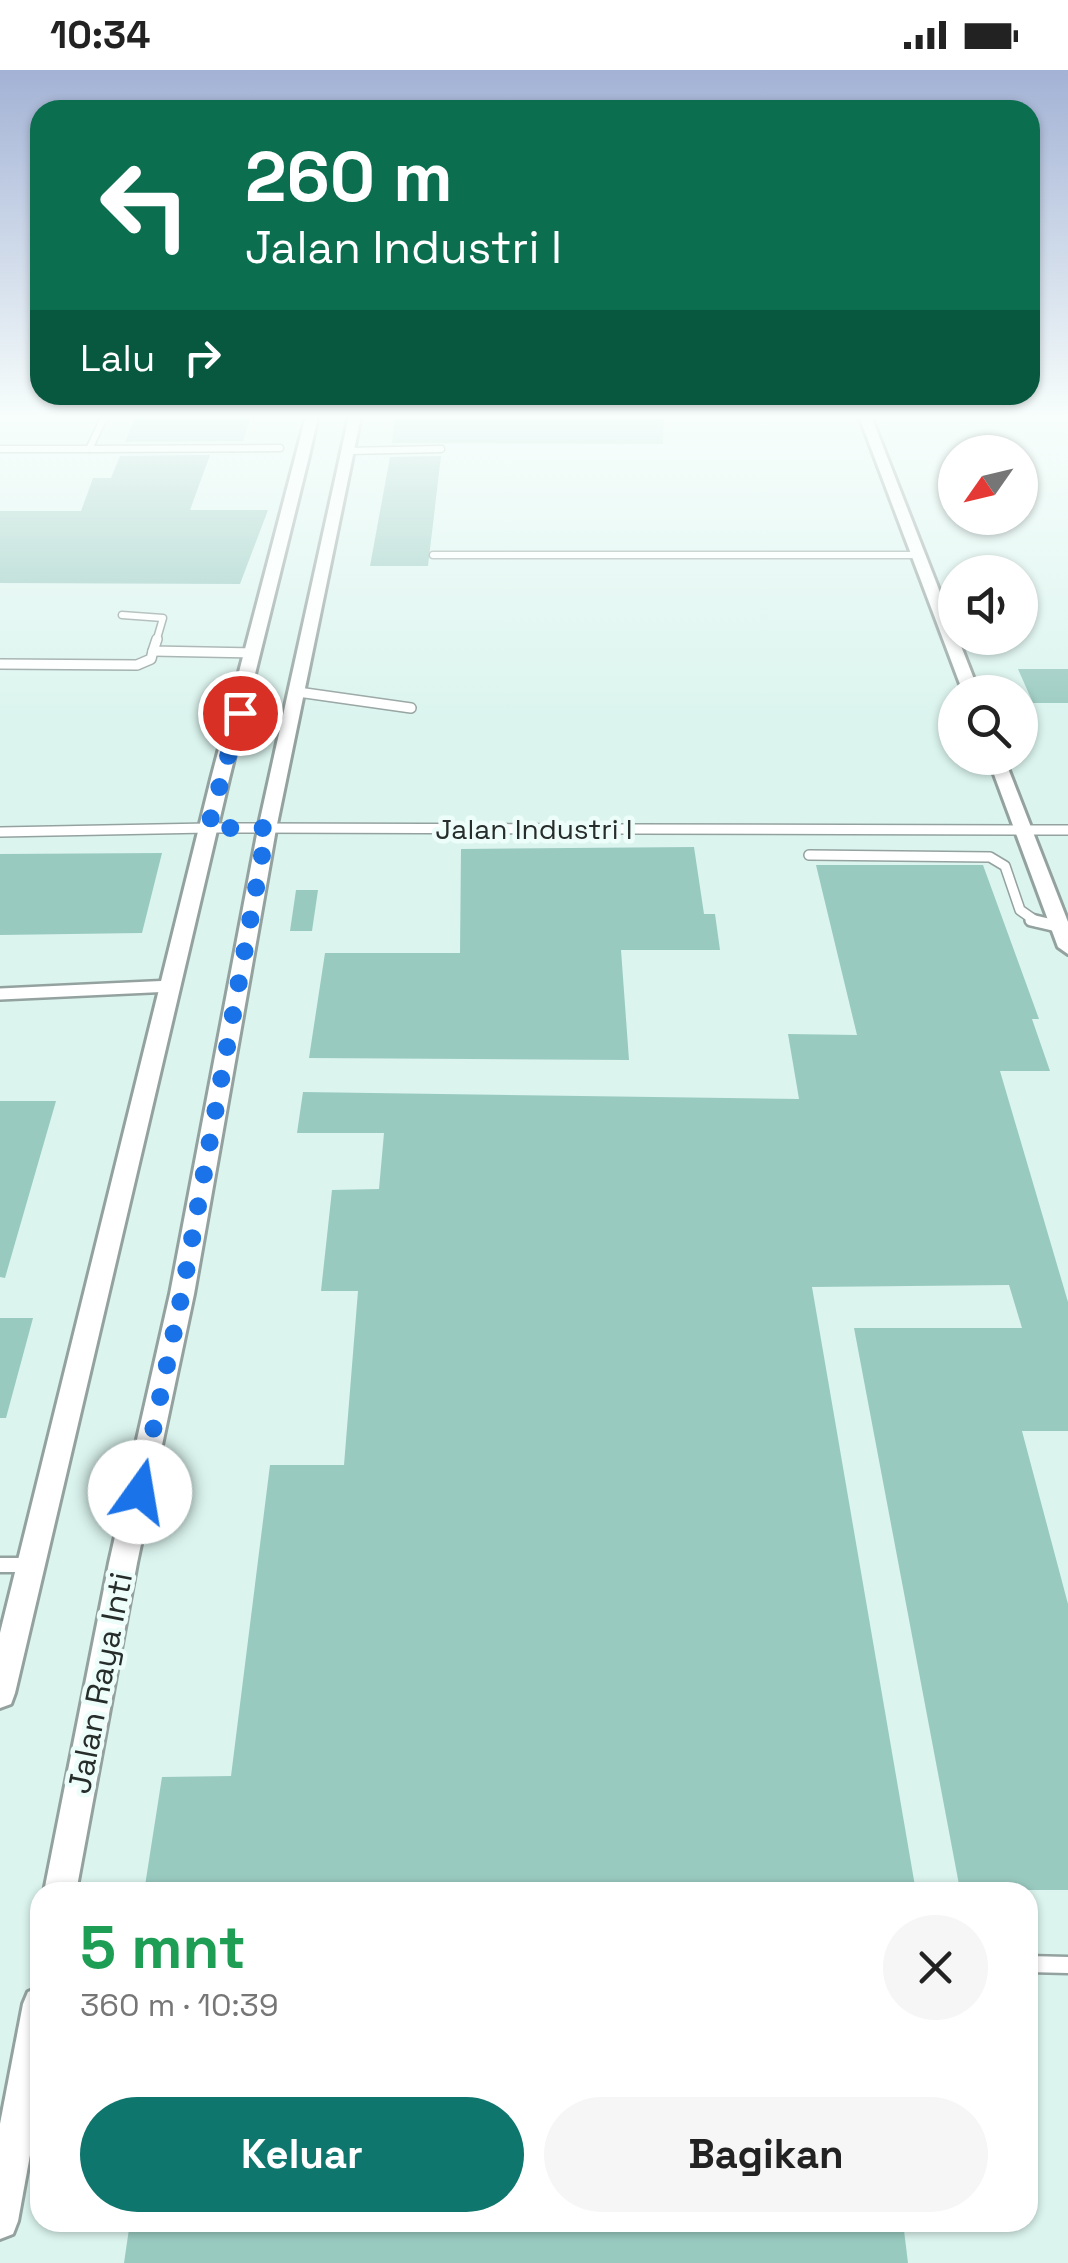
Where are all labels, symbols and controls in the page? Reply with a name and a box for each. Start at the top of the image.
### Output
text: 10:34 [50,11,150,59]
text: 260 m [245,132,453,221]
icon: left [80,140,210,270]
text: Jalan Industri I [245,219,562,276]
icon: right [175,330,230,385]
text: Lalu [80,334,155,382]
north arrow [938,435,1038,535]
map controls [938,435,1038,775]
button: sound [938,555,1038,655]
pin [198,671,283,756]
button: search [938,675,1038,775]
icon: arrive [213,686,268,741]
street label: Jalan Industri I [435,811,633,847]
position arrow [88,1440,192,1544]
street label: Jalan Raya Inti [59,1569,141,1797]
text: 5 mnt [80,1909,246,1986]
button: close [883,1915,988,2020]
text: 360 m · 10:39 [80,1985,279,2025]
button: Keluar [80,2097,524,2212]
button: Bagikan [544,2097,988,2212]

